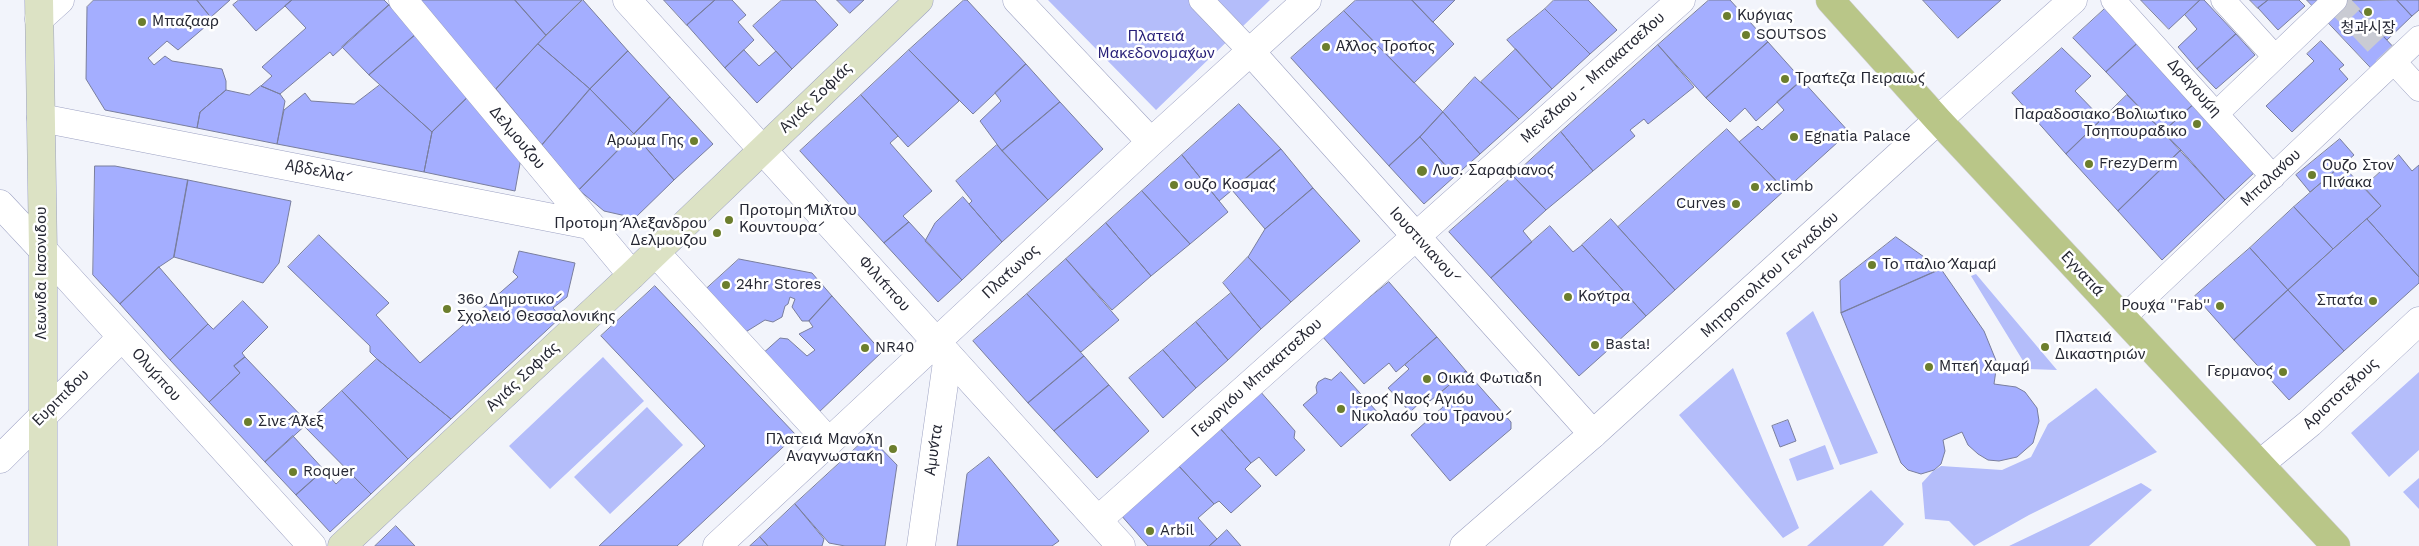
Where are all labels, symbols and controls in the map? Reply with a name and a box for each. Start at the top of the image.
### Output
marker: 청과시장 [2362,6,2374,18]
place label: Κύργιας [1737,7,1793,25]
street label: Μενέλαου - Μπακατσέλου [1517,9,1669,147]
marker: Κύργιας [1721,10,1733,22]
place label: Μπαζααρ [152,13,219,31]
marker: Μπαζααρ [136,16,148,28]
place label: 청과시장 [2340,20,2396,38]
place label: SOUTSOS [1756,26,1827,44]
park label: Πλατεία Μακεδονομάχων [1097,28,1215,63]
marker: SOUTSOS [1740,29,1752,41]
place label: Άλλος Τρόπος [1336,38,1435,56]
marker: Άλλος Τρόπος [1320,41,1332,53]
street label: Δραγούμη [2163,55,2225,121]
street label: Αγίας Σοφίας [776,59,856,137]
place label: Τράπεζα Πειραιώς [1795,70,1925,88]
marker: Τράπεζα Πειραιώς [1779,73,1791,85]
street label: Δελμούζου [486,103,548,173]
place label: Παραδοσιακό Βολιώτικο Τσηπουράδικο [2014,106,2187,141]
marker: Παραδοσιακό Βολιώτικο Τσηπουράδικο [2191,118,2203,130]
place label: Egnatia Palace [1804,128,1911,146]
marker: Egnatia Palace [1788,131,1800,143]
place label: Αρωμα Γης [607,132,684,150]
marker: Αρωμα Γης [688,135,700,147]
street label: Μπαλάνου [2237,146,2305,210]
place label: FrezyDerm [2099,155,2178,173]
street label: Αβδελλά [284,156,346,186]
place label: Ούζο Στον Πίνακα [2322,157,2394,192]
marker: FrezyDerm [2083,158,2095,170]
place label: Λυσ. Σαραφιανός [1433,162,1554,180]
marker: Λυσ. Σαραφιανός [1415,164,1429,178]
marker: Ούζο Στον Πίνακα [2306,169,2318,181]
place label: ούζο Κοσμάς [1184,176,1276,194]
place label: xclimb [1765,178,1813,196]
marker: ούζο Κοσμάς [1168,179,1180,191]
marker: xclimb [1749,181,1761,193]
place label: Curves [1676,195,1726,213]
marker: Curves [1730,198,1742,210]
place label: Προτομή Μίλτου Κουντουρά [739,202,857,237]
street label: Ιουστινιανού [1385,204,1459,282]
street label: Λεωνίδα Ιασονίδου [33,207,51,339]
street label: Μητροπολίτου Γενναδίου [1697,208,1843,342]
marker: Προτομή Μίλτου Κουντουρά [723,214,735,226]
place label: Προτομή Αλέξανδρου Δελμούζου [554,215,707,250]
marker: Προτομή Αλέξανδρου Δελμούζου [711,227,723,239]
street label: Πλάτωνος [979,241,1043,303]
street label: Εγνατία [2057,248,2107,300]
street label: Φιλίππου [854,253,914,315]
place label: Το παλιό Χαμάμ [1882,256,1997,274]
marker: Το παλιό Χαμάμ [1866,259,1878,271]
place label: 24hr Stores [736,276,821,294]
marker: 24hr Stores [720,279,732,291]
place label: Κόντρα [1578,288,1630,306]
place label: 36ο Δημοτικό Σχολείο Θεσσαλονίκης [457,291,616,326]
marker: Κόντρα [1562,291,1574,303]
place label: Σπάτα [2317,292,2363,310]
marker: Σπάτα [2367,295,2379,307]
place label: Ρούχα ''Fab'' [2121,297,2210,315]
marker: Ρούχα ''Fab'' [2214,300,2226,312]
marker: 36ο Δημοτικό Σχολείο Θεσσαλονίκης [441,303,453,315]
street label: Γεωργίου Μπακατσέλου [1188,315,1326,441]
place label: Πλατεία Δικαστηρίων [2055,329,2145,364]
place label: Basta! [1605,336,1650,354]
street label: Αγίας Σοφίας [483,339,563,415]
place label: NR40 [875,339,914,357]
marker: Basta! [1589,339,1601,351]
marker: Πλατεία Δικαστηρίων [2039,341,2051,353]
marker: NR40 [859,342,871,354]
street label: Ολύμπου [127,345,185,405]
street label: Αριστοτέλους [2300,355,2382,433]
place label: Μπέη Χαμάμ [1939,358,2030,376]
marker: Μπέη Χαμάμ [1923,361,1935,373]
place label: Γερμανός [2207,363,2273,381]
street label: Ευριπίδου [29,366,93,430]
marker: Γερμανός [2277,366,2289,378]
place label: Οικία Φωτιάδη [1437,370,1542,388]
marker: Οικία Φωτιάδη [1421,373,1433,385]
place label: Ιερός Ναός Αγίου Νικολάου του Τρανού [1351,391,1504,426]
marker: Ιερός Ναός Αγίου Νικολάου του Τρανού [1335,403,1347,415]
place label: Σινέ Άλεξ [258,413,324,431]
marker: Σινέ Άλεξ [242,416,254,428]
street label: Αμύντα [922,423,946,477]
place label: Πλατεία Μανόλη Αναγνωστάκη [766,431,883,466]
marker: Πλατεία Μανόλη Αναγνωστάκη [887,443,899,455]
place label: Roquer [303,463,355,481]
marker: Roquer [287,466,299,478]
place label: Arbil [1160,522,1194,540]
marker: Arbil [1144,525,1156,537]

